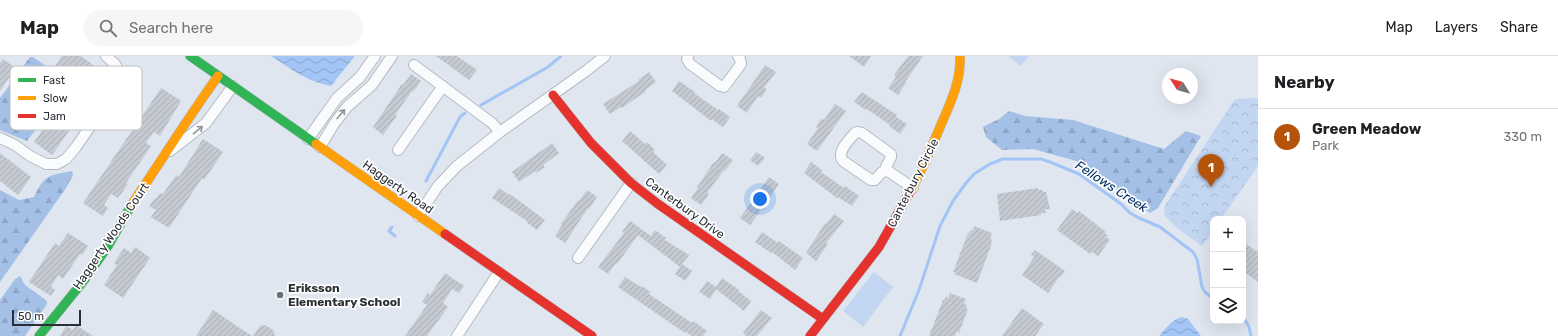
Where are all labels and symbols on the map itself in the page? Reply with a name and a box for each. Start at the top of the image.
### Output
legend [10,66,142,130]
north arrow [1162,68,1198,104]
text: Fast [43,74,66,87]
text: Slow [43,92,68,105]
one-way arrow [337,109,346,120]
text: Jam [43,110,66,123]
one-way arrow [193,125,204,134]
street label: Canterbury Circle [885,136,942,230]
pin: 1 [1198,154,1224,187]
street label: Haggerty Road [360,157,436,217]
water label: Fellows Creek [1073,157,1151,216]
street label: Canterbury Drive [643,174,728,242]
street label: Haggerty Woods Court [70,180,152,292]
your location [750,189,770,209]
place label: Eriksson Elementary School [288,281,400,309]
marker: Eriksson Elementary School [275,290,285,300]
scale bar [12,308,81,327]

